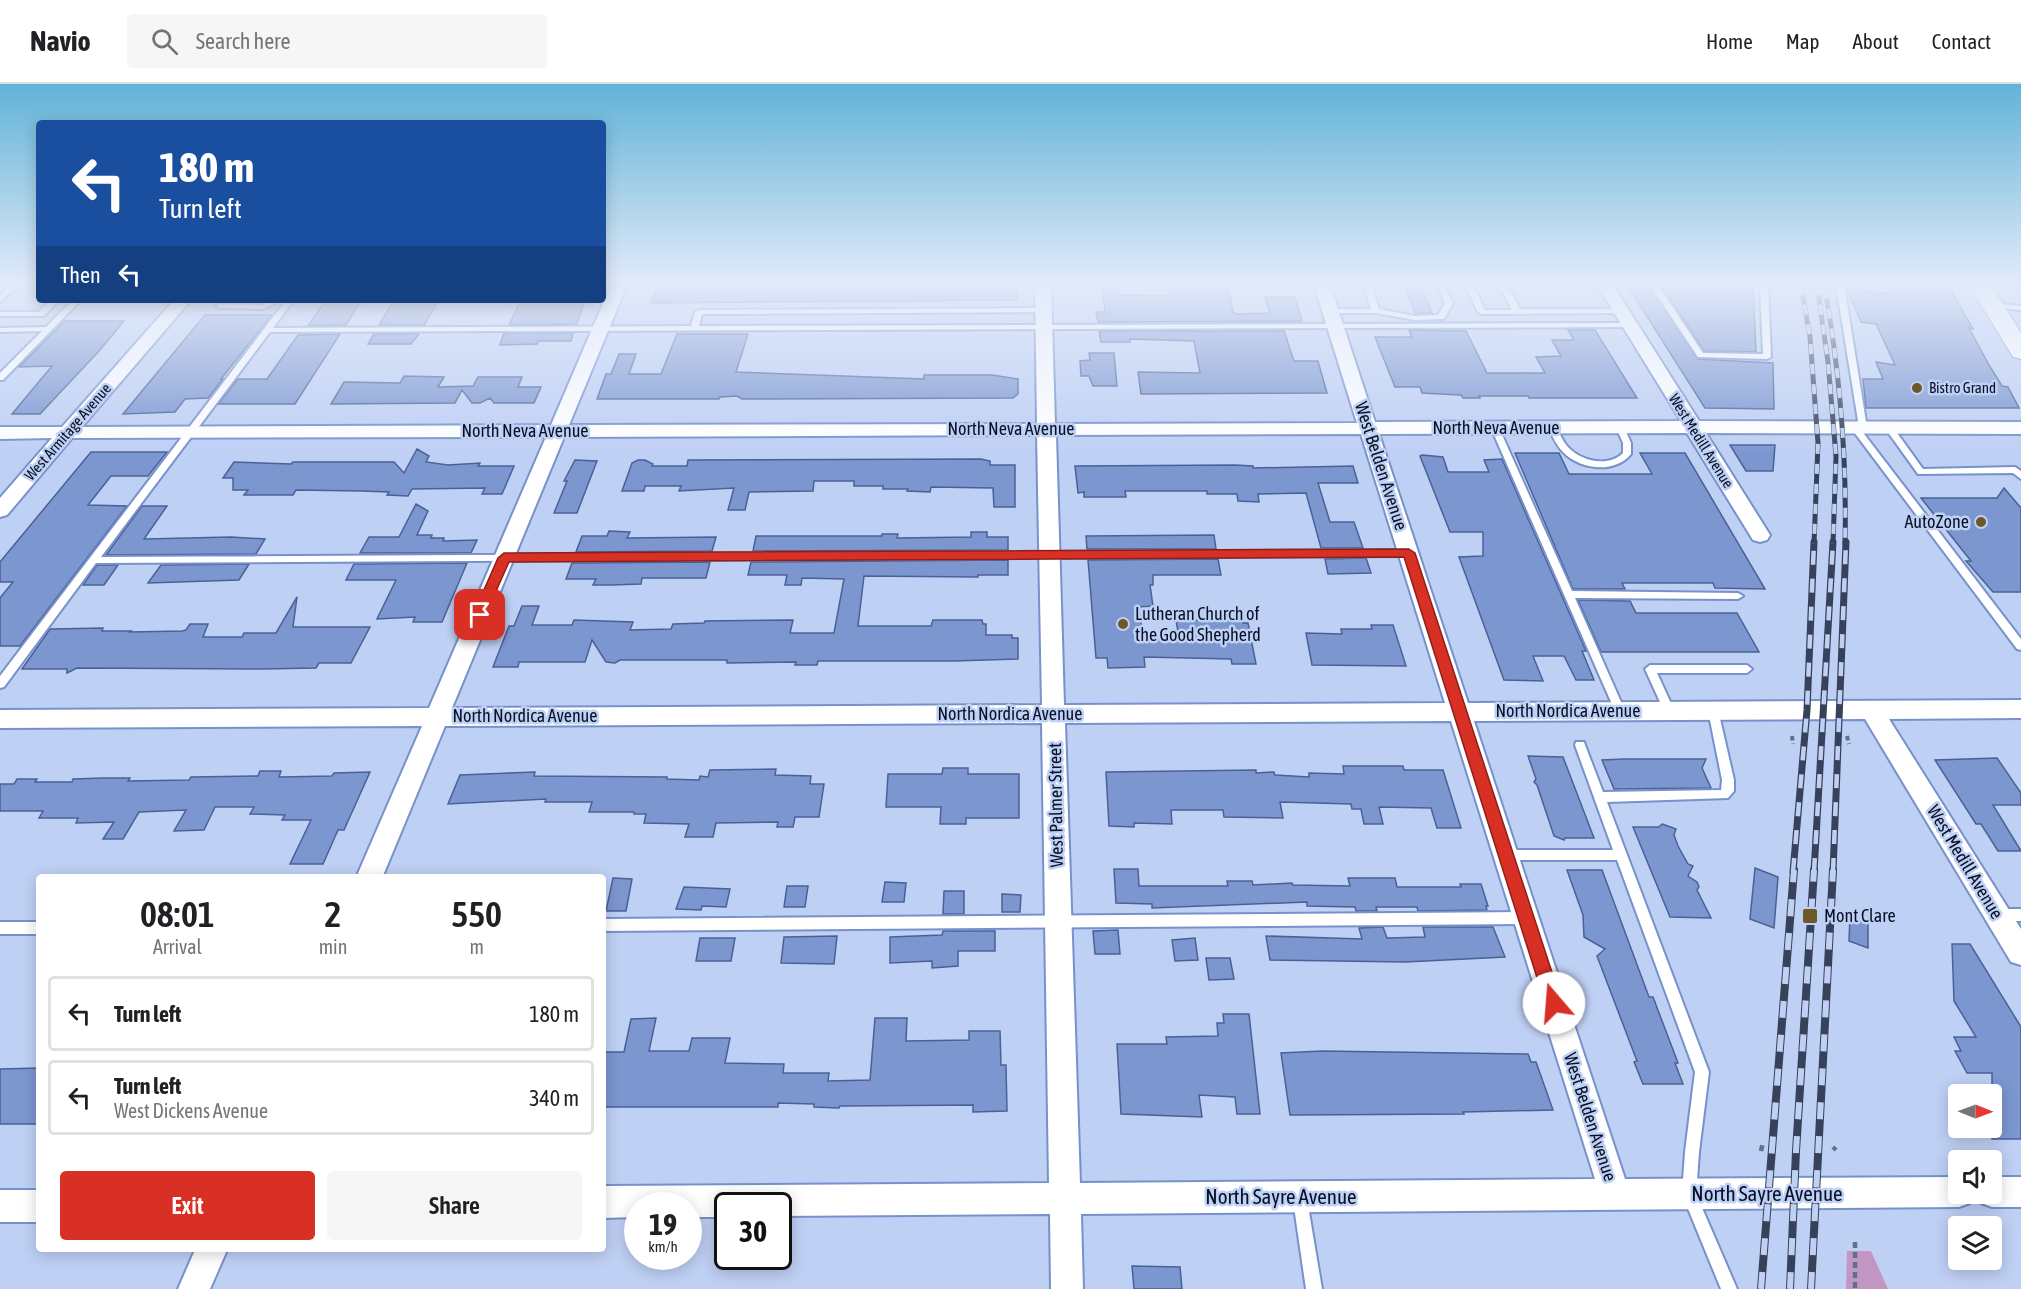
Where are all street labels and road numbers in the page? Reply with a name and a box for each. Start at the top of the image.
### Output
street label: West Armitage Avenue [21,380,114,484]
street label: West Medill Avenue [1666,391,1737,491]
street label: West Belden Avenue [1351,399,1412,533]
street label: North Neva Avenue [1432,417,1560,438]
street label: North Neva Avenue [947,418,1075,439]
street label: North Neva Avenue [461,420,589,441]
street label: North Nordica Avenue [1496,700,1640,721]
street label: North Nordica Avenue [938,703,1082,724]
street label: North Nordica Avenue [453,705,597,726]
street label: West Palmer Street [1044,742,1067,868]
street label: West Medill Avenue [1923,801,2008,923]
street label: West Belden Avenue [1560,1050,1621,1184]
street label: North Sayre Avenue [1691,1181,1843,1205]
street label: North Sayre Avenue [1205,1184,1357,1208]

